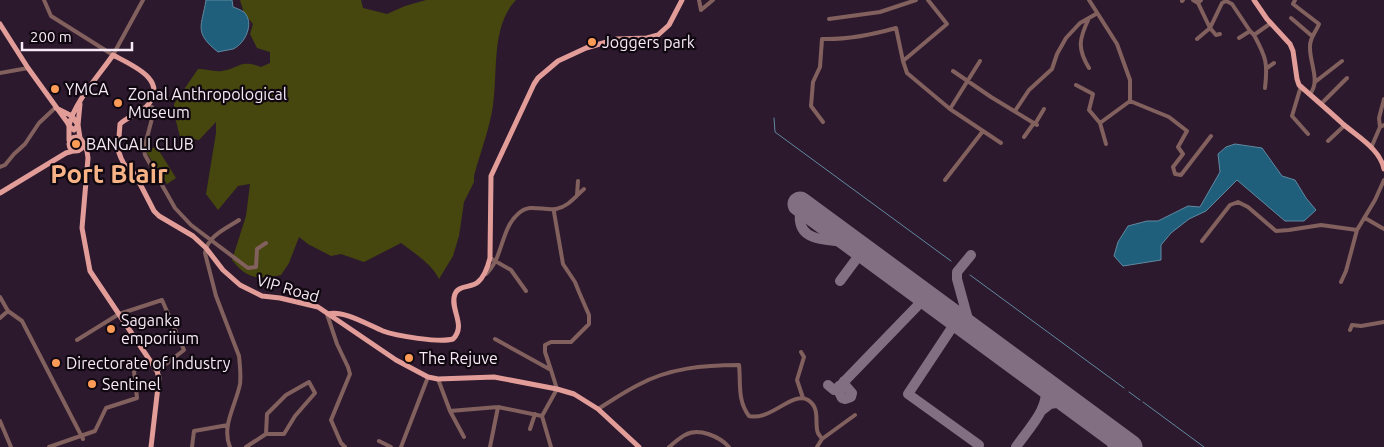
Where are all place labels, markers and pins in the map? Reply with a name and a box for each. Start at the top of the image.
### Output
place label: Joggers park [602,33,695,51]
marker: Joggers park [586,36,598,48]
place label: YMCA [65,80,109,98]
marker: YMCA [49,83,61,95]
place label: Zonal Anthropological Museum [128,85,287,121]
marker: Zonal Anthropological Museum [112,97,124,109]
place label: BANGALI CLUB [86,135,194,153]
marker: BANGALI CLUB [70,138,82,150]
place label: Saganka emporiium [121,311,199,347]
marker: Saganka emporiium [105,323,117,335]
place label: The Rejuve [419,349,498,367]
marker: The Rejuve [403,352,415,364]
place label: Directorate of Industry [66,354,231,372]
marker: Directorate of Industry [50,357,62,369]
place label: Sentinel [102,375,161,393]
marker: Sentinel [86,378,98,390]

